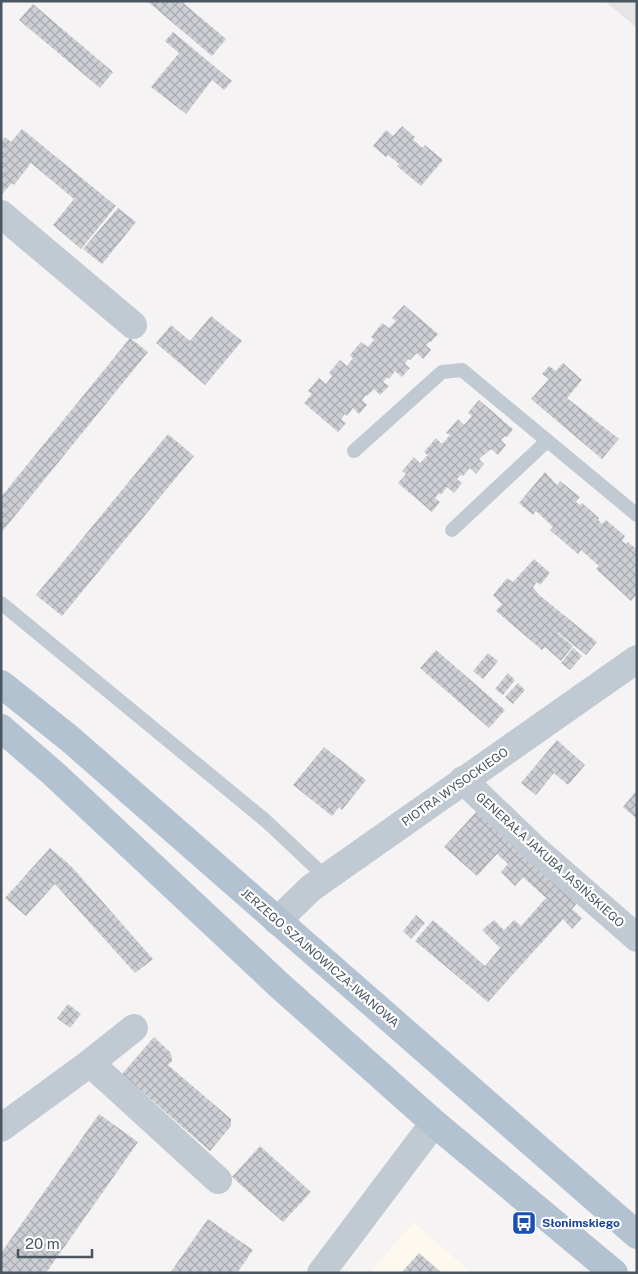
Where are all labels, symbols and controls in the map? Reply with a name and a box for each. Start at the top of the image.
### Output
street label: PIOTRA WYSOCKIEGO [399,745,511,829]
street label: GENERAŁA JAKUBA JASIŃSKIEGO [473,790,627,930]
street label: JERZEGO SZAJNOWICZA-IWANOWA [238,886,402,1031]
bus stop icon: Słonimskiego [511,1210,537,1236]
place label: Słonimskiego [542,1216,620,1230]
scale bar [18,1226,91,1258]
text: 20 m [25,1235,60,1252]

